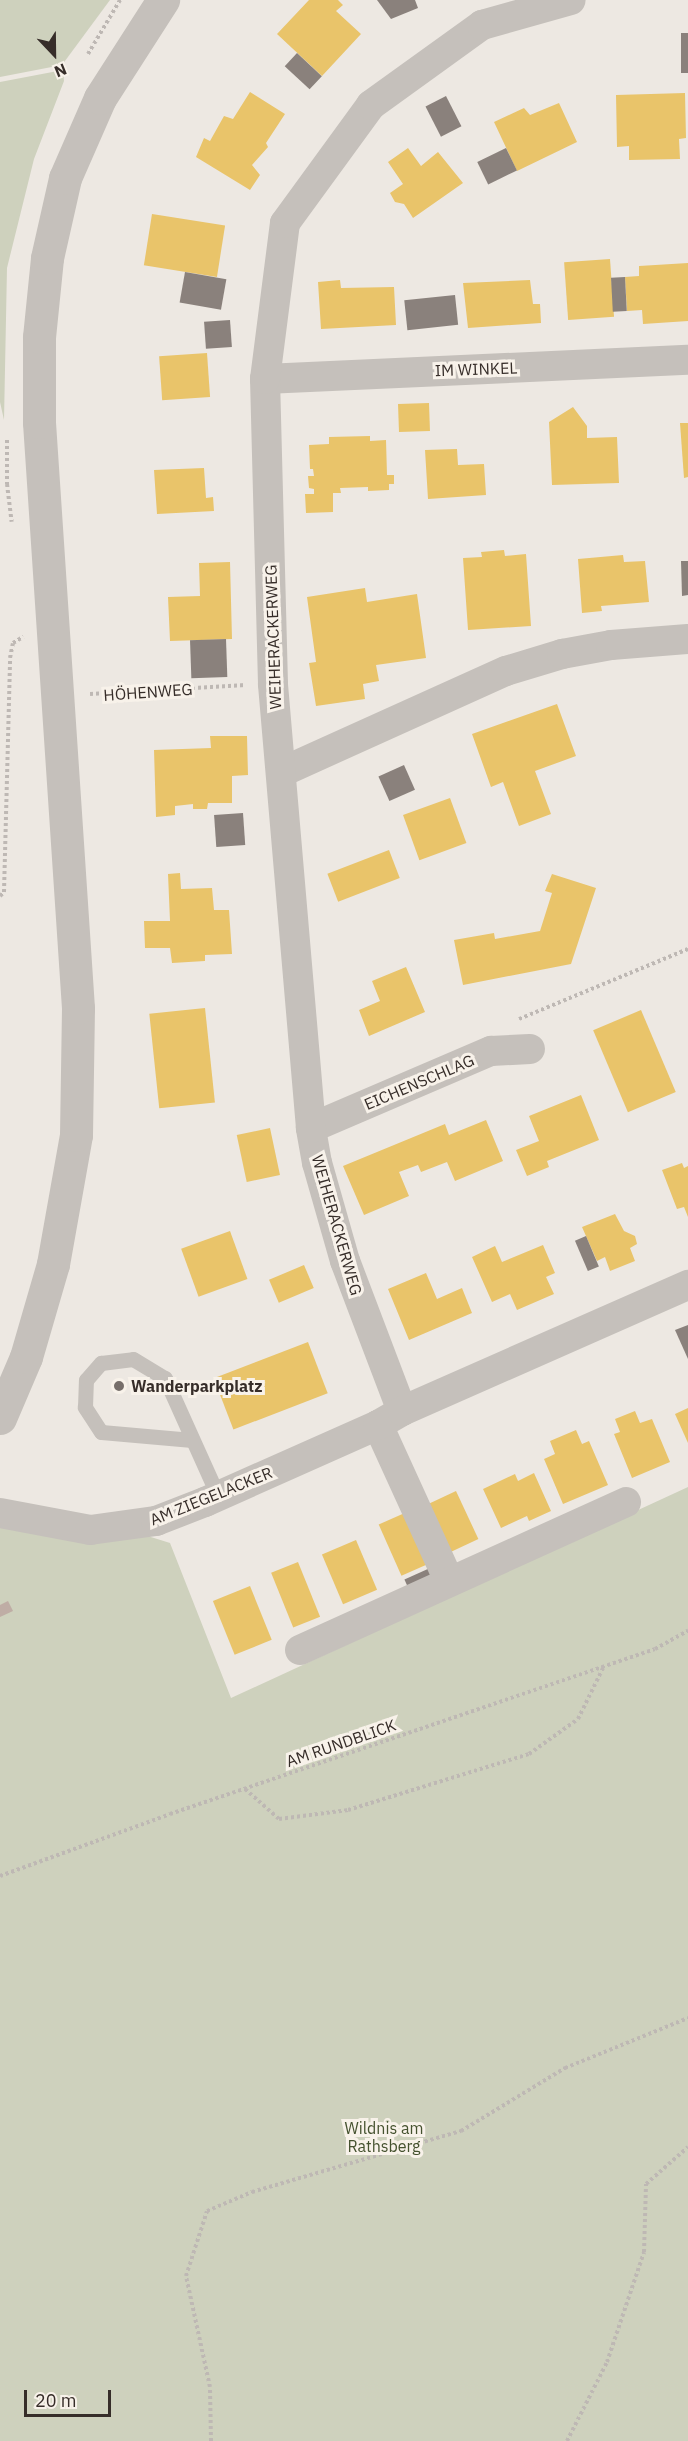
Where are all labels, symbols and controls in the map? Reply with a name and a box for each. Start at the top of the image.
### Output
north arrow [24,24,84,84]
text: N [52,59,70,82]
street label: IM WINKEL [434,358,518,380]
street label: WEIHERACKERWEG [261,564,285,710]
street label: HÖHENWEG [103,679,193,705]
street label: EICHENSCHLAG [361,1050,477,1114]
street label: WEIHERACKERWEG [308,1153,366,1297]
place label: Wanderparkplatz [131,1376,262,1396]
marker: Wanderparkplatz [112,1379,126,1393]
street label: AM ZIEGELACKER [147,1463,275,1529]
street label: AM RUNDBLICK [284,1715,398,1771]
park label: Wildnis am Rathsberg [344,2118,424,2156]
scale bar [27,2378,114,2416]
text: 20 m [35,2389,77,2412]

